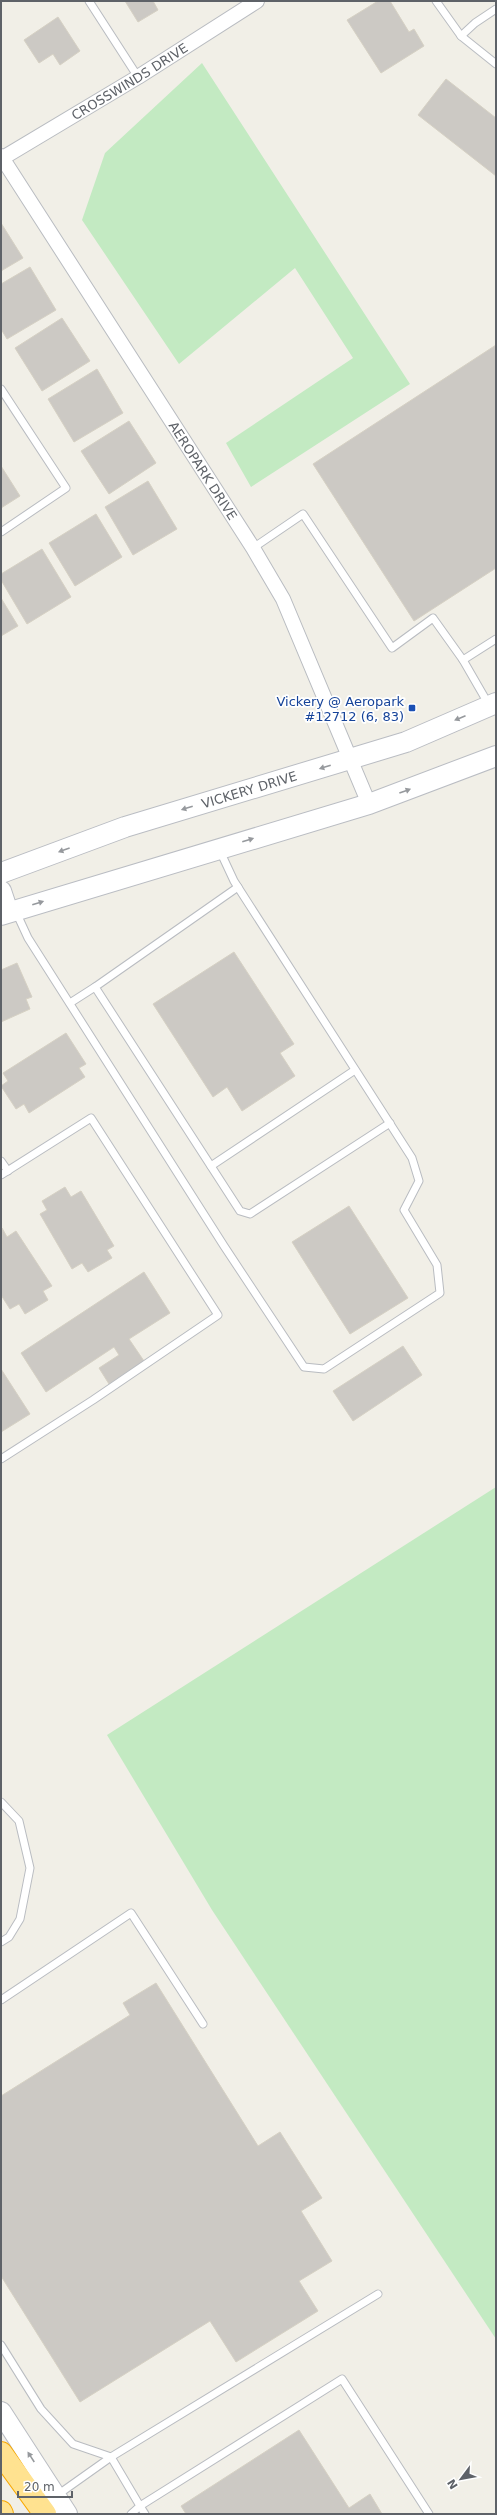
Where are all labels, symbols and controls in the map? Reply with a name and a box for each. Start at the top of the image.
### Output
street label: CROSSWINDS DRIVE [69,40,191,123]
street label: AEROPARK DRIVE [166,419,240,523]
place label: Vickery @ Aeropark #12712 (6, 83) [277,694,404,724]
marker: Vickery @ Aeropark #12712 (6, 83) [407,703,417,713]
one-way arrow [455,715,466,721]
one-way arrow [319,764,331,770]
street label: VICKERY DRIVE [200,768,299,811]
one-way arrow [400,787,412,793]
one-way arrow [181,805,193,811]
one-way arrow [243,837,255,843]
one-way arrow [57,847,69,853]
one-way arrow [32,900,44,906]
one-way arrow [27,2452,35,2463]
north arrow [441,2459,481,2499]
scale bar [18,2473,72,2499]
text: N [445,2477,461,2491]
text: 20 m [24,2480,55,2494]

